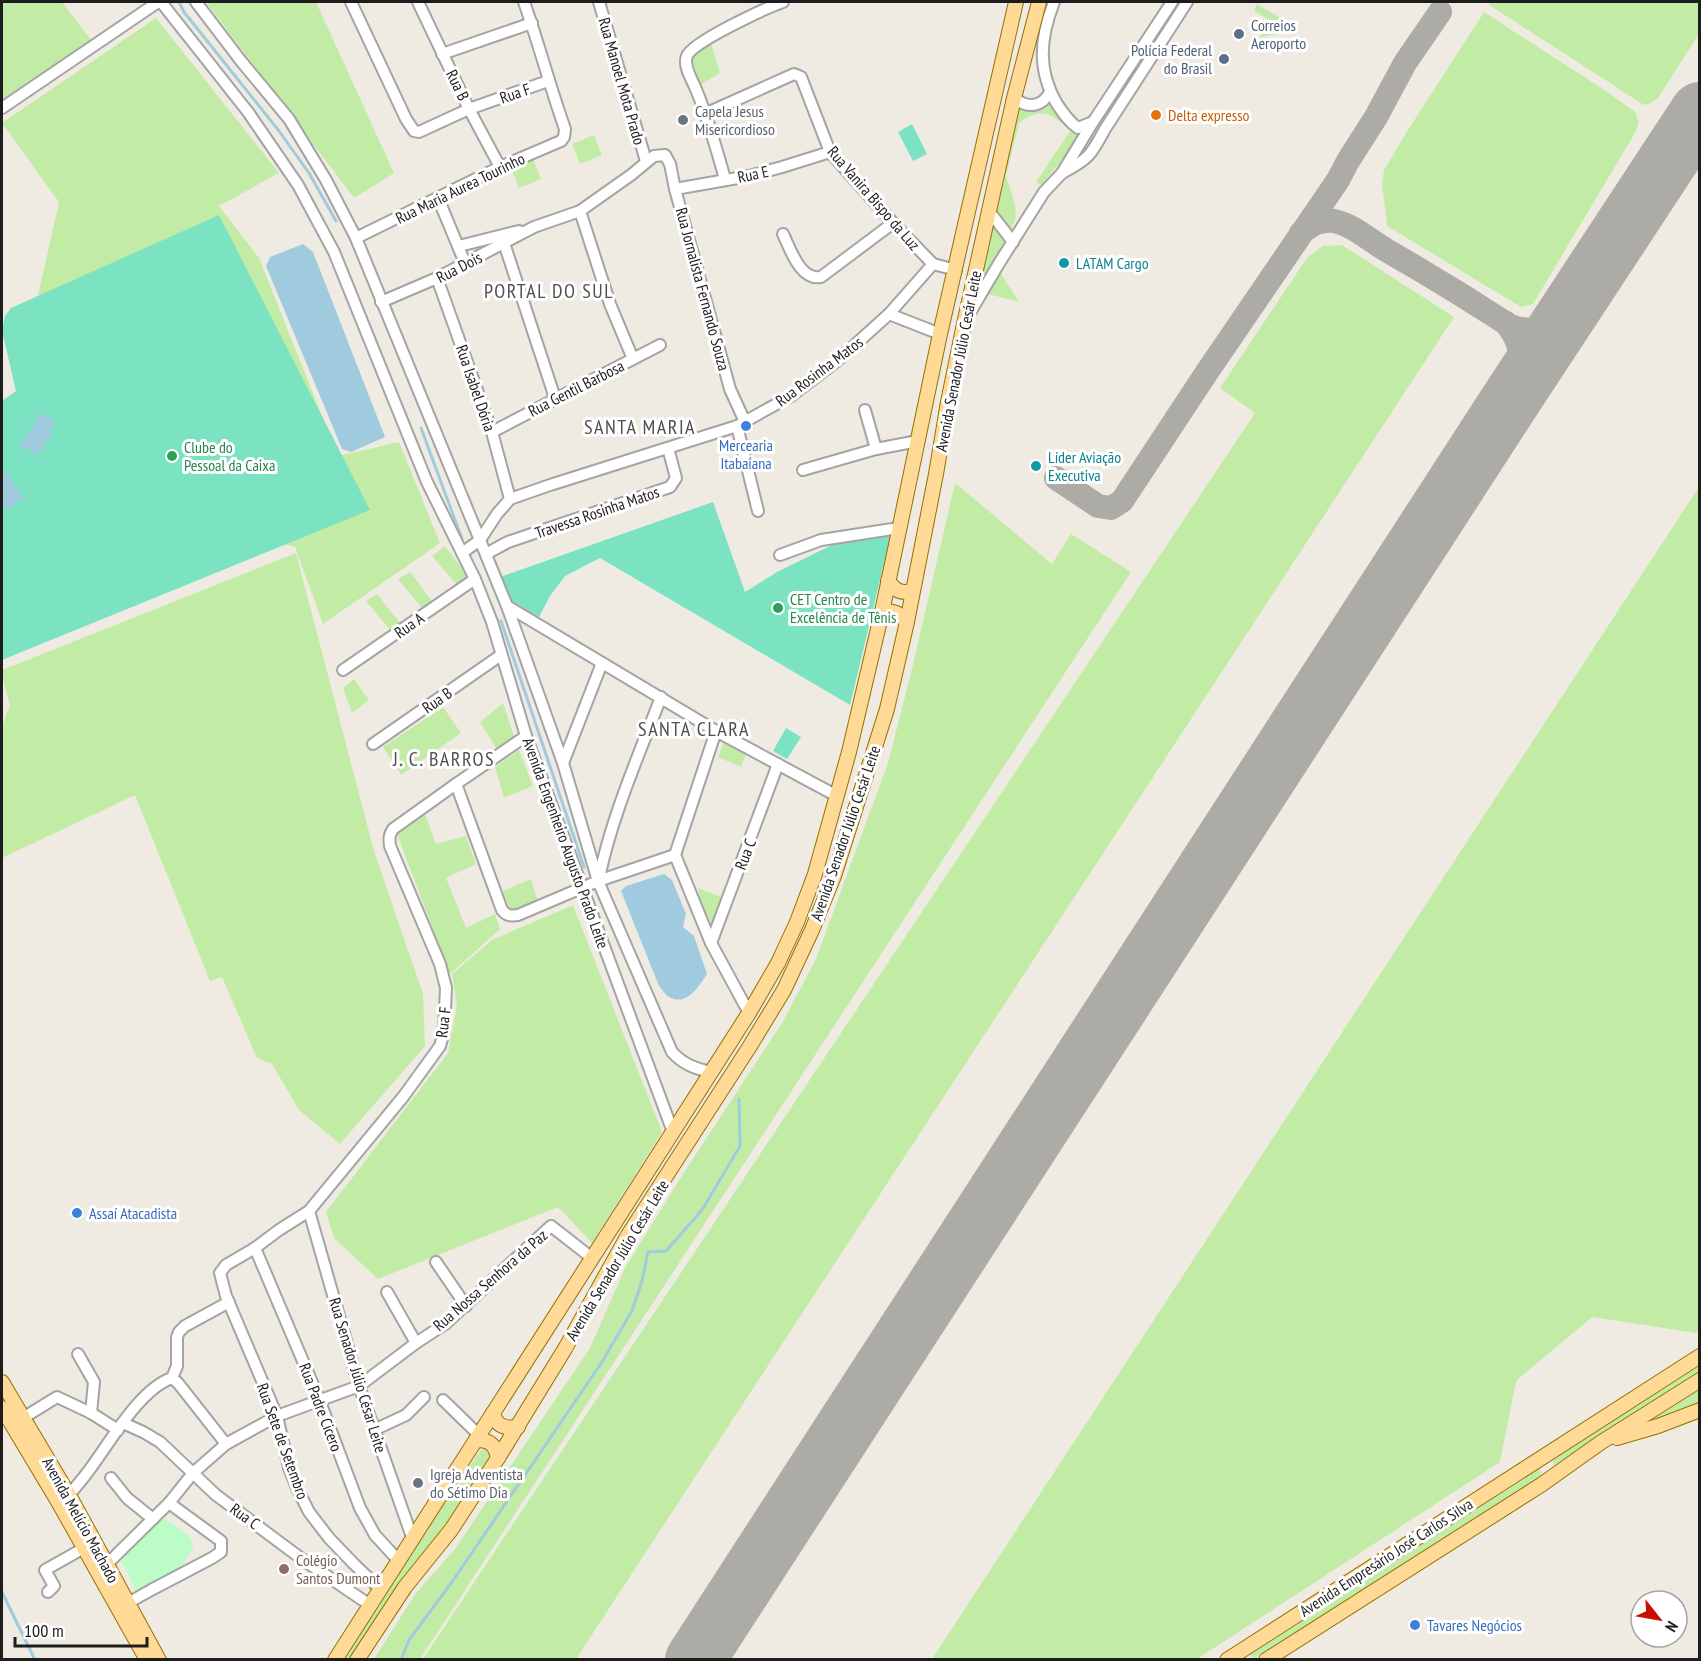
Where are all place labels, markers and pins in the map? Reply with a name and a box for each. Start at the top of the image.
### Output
place label: Correios Aeroporto [1251,15,1306,53]
marker: Correios Aeroporto [1232,27,1246,41]
place label: Polícia Federal do Brasil [1131,40,1212,78]
marker: Polícia Federal do Brasil [1217,52,1231,66]
place label: Capela Jesus Misericordioso [695,101,775,139]
place label: Delta expresso [1168,105,1250,125]
marker: Delta expresso [1149,108,1163,122]
marker: Capela Jesus Misericordioso [676,113,690,127]
place label: LATAM Cargo [1076,253,1149,273]
marker: LATAM Cargo [1057,256,1071,270]
marker: Mercearia Itabaiana [739,419,753,433]
place label: Mercearia Itabaiana [719,435,773,473]
place label: Clube do Pessoal da Caixa [184,437,275,475]
place label: Líder Aviação Executiva [1048,447,1121,485]
marker: Clube do Pessoal da Caixa [165,449,179,463]
marker: Líder Aviação Executiva [1029,459,1043,473]
place label: CET Centro de Excelência de Tênis [790,589,896,627]
marker: CET Centro de Excelência de Tênis [771,601,785,615]
place label: Assaí Atacadista [89,1203,177,1223]
marker: Assaí Atacadista [70,1206,84,1220]
place label: Igreja Adventista do Sétimo Dia [430,1464,523,1502]
marker: Igreja Adventista do Sétimo Dia [411,1476,425,1490]
place label: Colégio Santos Dumont [296,1550,381,1588]
marker: Colégio Santos Dumont [277,1562,291,1576]
place label: Tavares Negócios [1427,1615,1522,1635]
marker: Tavares Negócios [1408,1618,1422,1632]

